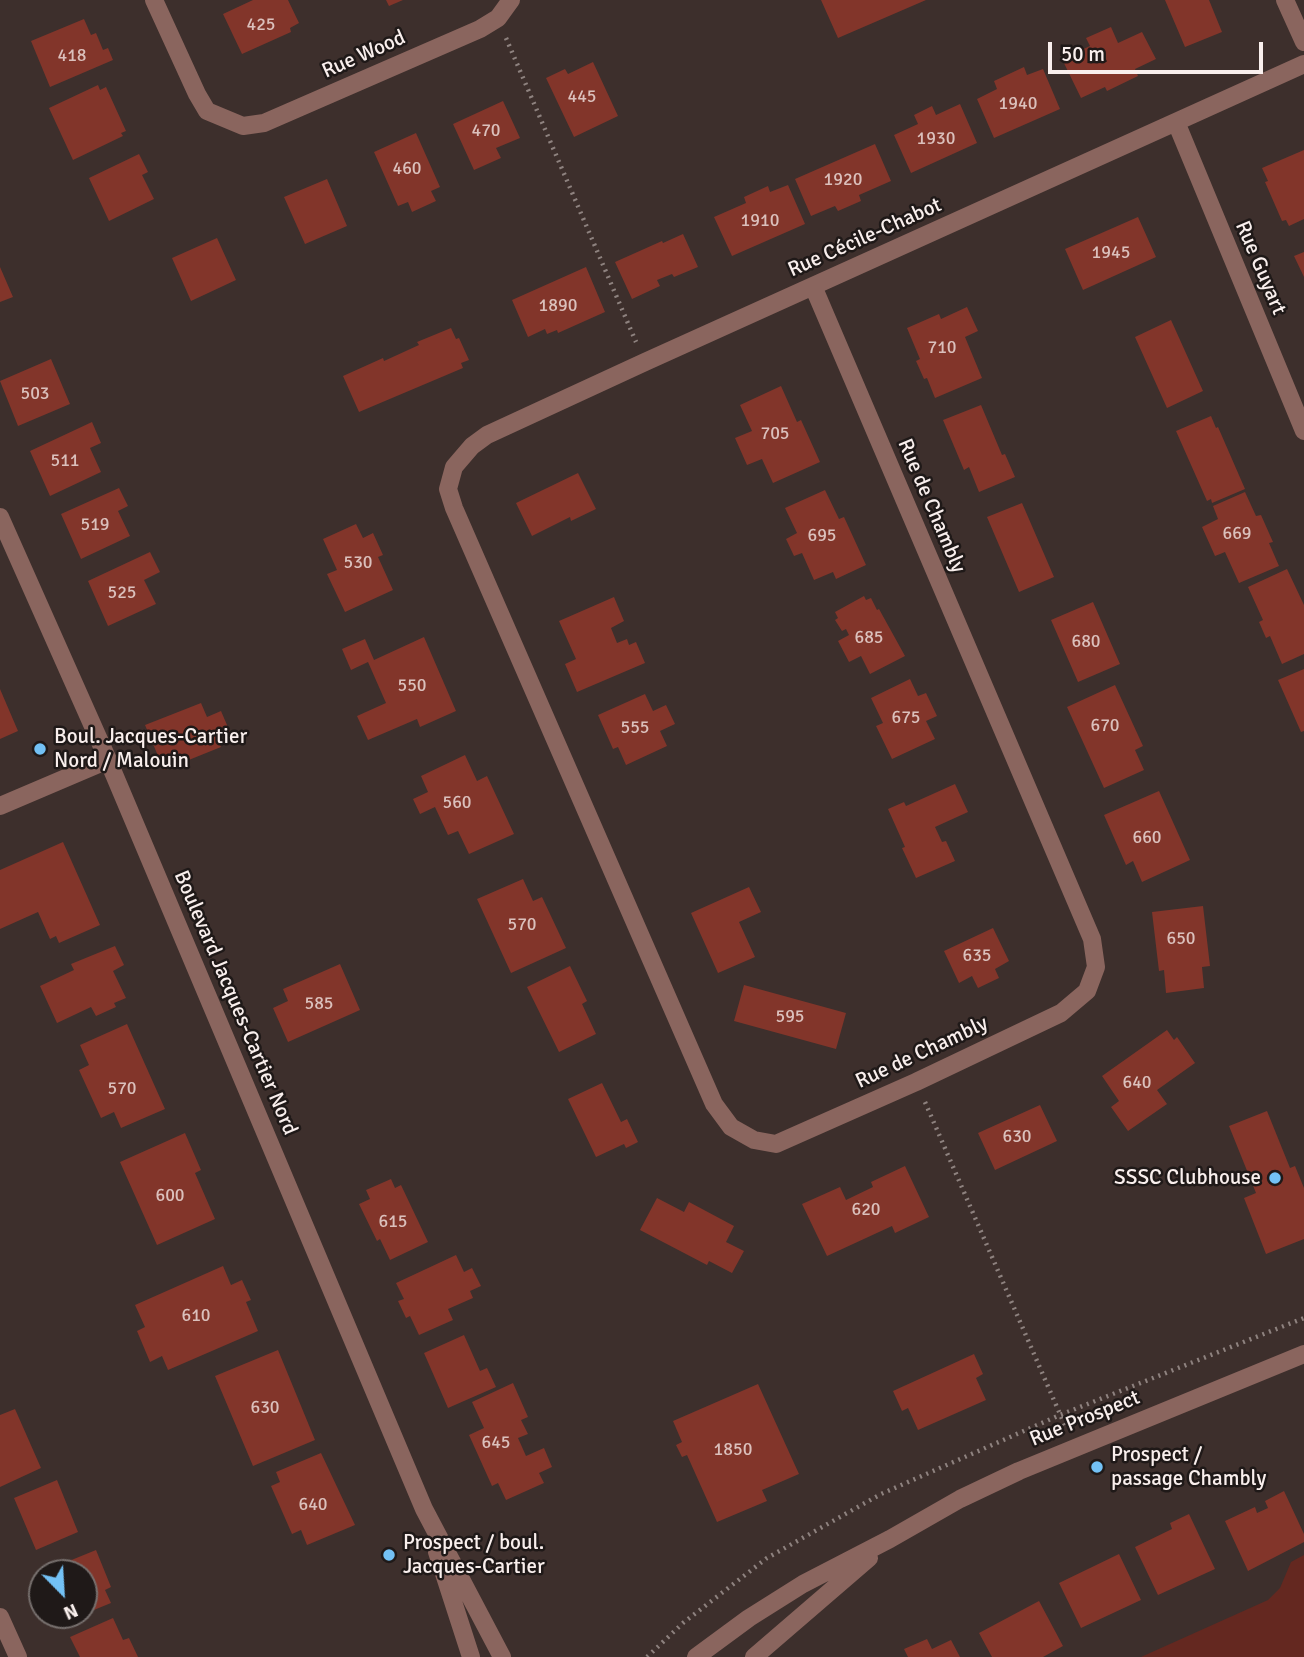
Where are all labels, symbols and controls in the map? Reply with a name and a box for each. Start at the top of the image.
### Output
house number: 425 [246,14,276,36]
street label: Rue Wood [318,25,410,85]
scale bar [1052,28,1267,72]
text: 50 m [1061,41,1105,67]
house number: 418 [57,45,87,67]
house number: 445 [567,86,597,108]
house number: 1940 [999,93,1037,115]
house number: 470 [471,120,501,142]
house number: 1930 [917,128,955,150]
house number: 460 [392,158,422,180]
house number: 1920 [824,169,862,191]
street label: Rue Cécile-Chabot [784,193,946,283]
house number: 1910 [741,210,779,232]
street label: Rue Guyart [1229,217,1291,319]
house number: 1945 [1092,242,1130,264]
house number: 1890 [539,295,577,317]
house number: 710 [927,337,957,359]
house number: 503 [20,383,50,405]
house number: 705 [760,423,790,445]
street label: Rue de Chambly [891,435,971,577]
house number: 511 [50,450,80,472]
house number: 519 [80,514,110,536]
house number: 669 [1222,523,1252,545]
house number: 695 [807,525,837,547]
house number: 530 [343,552,373,574]
house number: 525 [107,582,137,604]
house number: 685 [854,627,884,649]
house number: 680 [1071,631,1101,653]
house number: 550 [397,675,427,697]
house number: 675 [891,707,921,729]
house number: 670 [1090,715,1120,737]
house number: 555 [620,717,650,739]
place label: Boul. Jacques-Cartier Nord / Malouin [54,724,247,774]
marker: Boul. Jacques-Cartier Nord / Malouin [32,741,48,757]
house number: 560 [442,792,472,814]
house number: 660 [1132,827,1162,849]
street label: Boulevard Jacques-Cartier Nord [168,867,302,1139]
house number: 570 [507,914,537,936]
house number: 650 [1166,928,1196,950]
house number: 635 [962,945,992,967]
house number: 585 [304,993,334,1015]
house number: 595 [775,1006,805,1028]
street label: Rue de Chambly [852,1011,992,1095]
house number: 640 [1122,1072,1152,1094]
house number: 570 [107,1078,137,1100]
house number: 630 [1002,1126,1032,1148]
place label: SSSC Clubhouse [1114,1165,1261,1191]
marker: SSSC Clubhouse [1267,1170,1283,1186]
house number: 600 [155,1185,185,1207]
house number: 620 [851,1199,881,1221]
house number: 615 [378,1211,408,1233]
house number: 610 [181,1305,211,1327]
street label: Rue Prospect [1026,1385,1144,1453]
house number: 630 [250,1397,280,1419]
house number: 645 [481,1432,511,1454]
house number: 1850 [714,1439,752,1461]
place label: Prospect / passage Chambly [1111,1442,1266,1492]
marker: Prospect / passage Chambly [1089,1459,1105,1475]
house number: 640 [298,1494,328,1516]
place label: Prospect / boul. Jacques-Cartier [403,1530,545,1580]
marker: Prospect / boul. Jacques-Cartier [381,1547,397,1563]
north arrow [28,1559,98,1629]
text: N [60,1598,82,1625]

